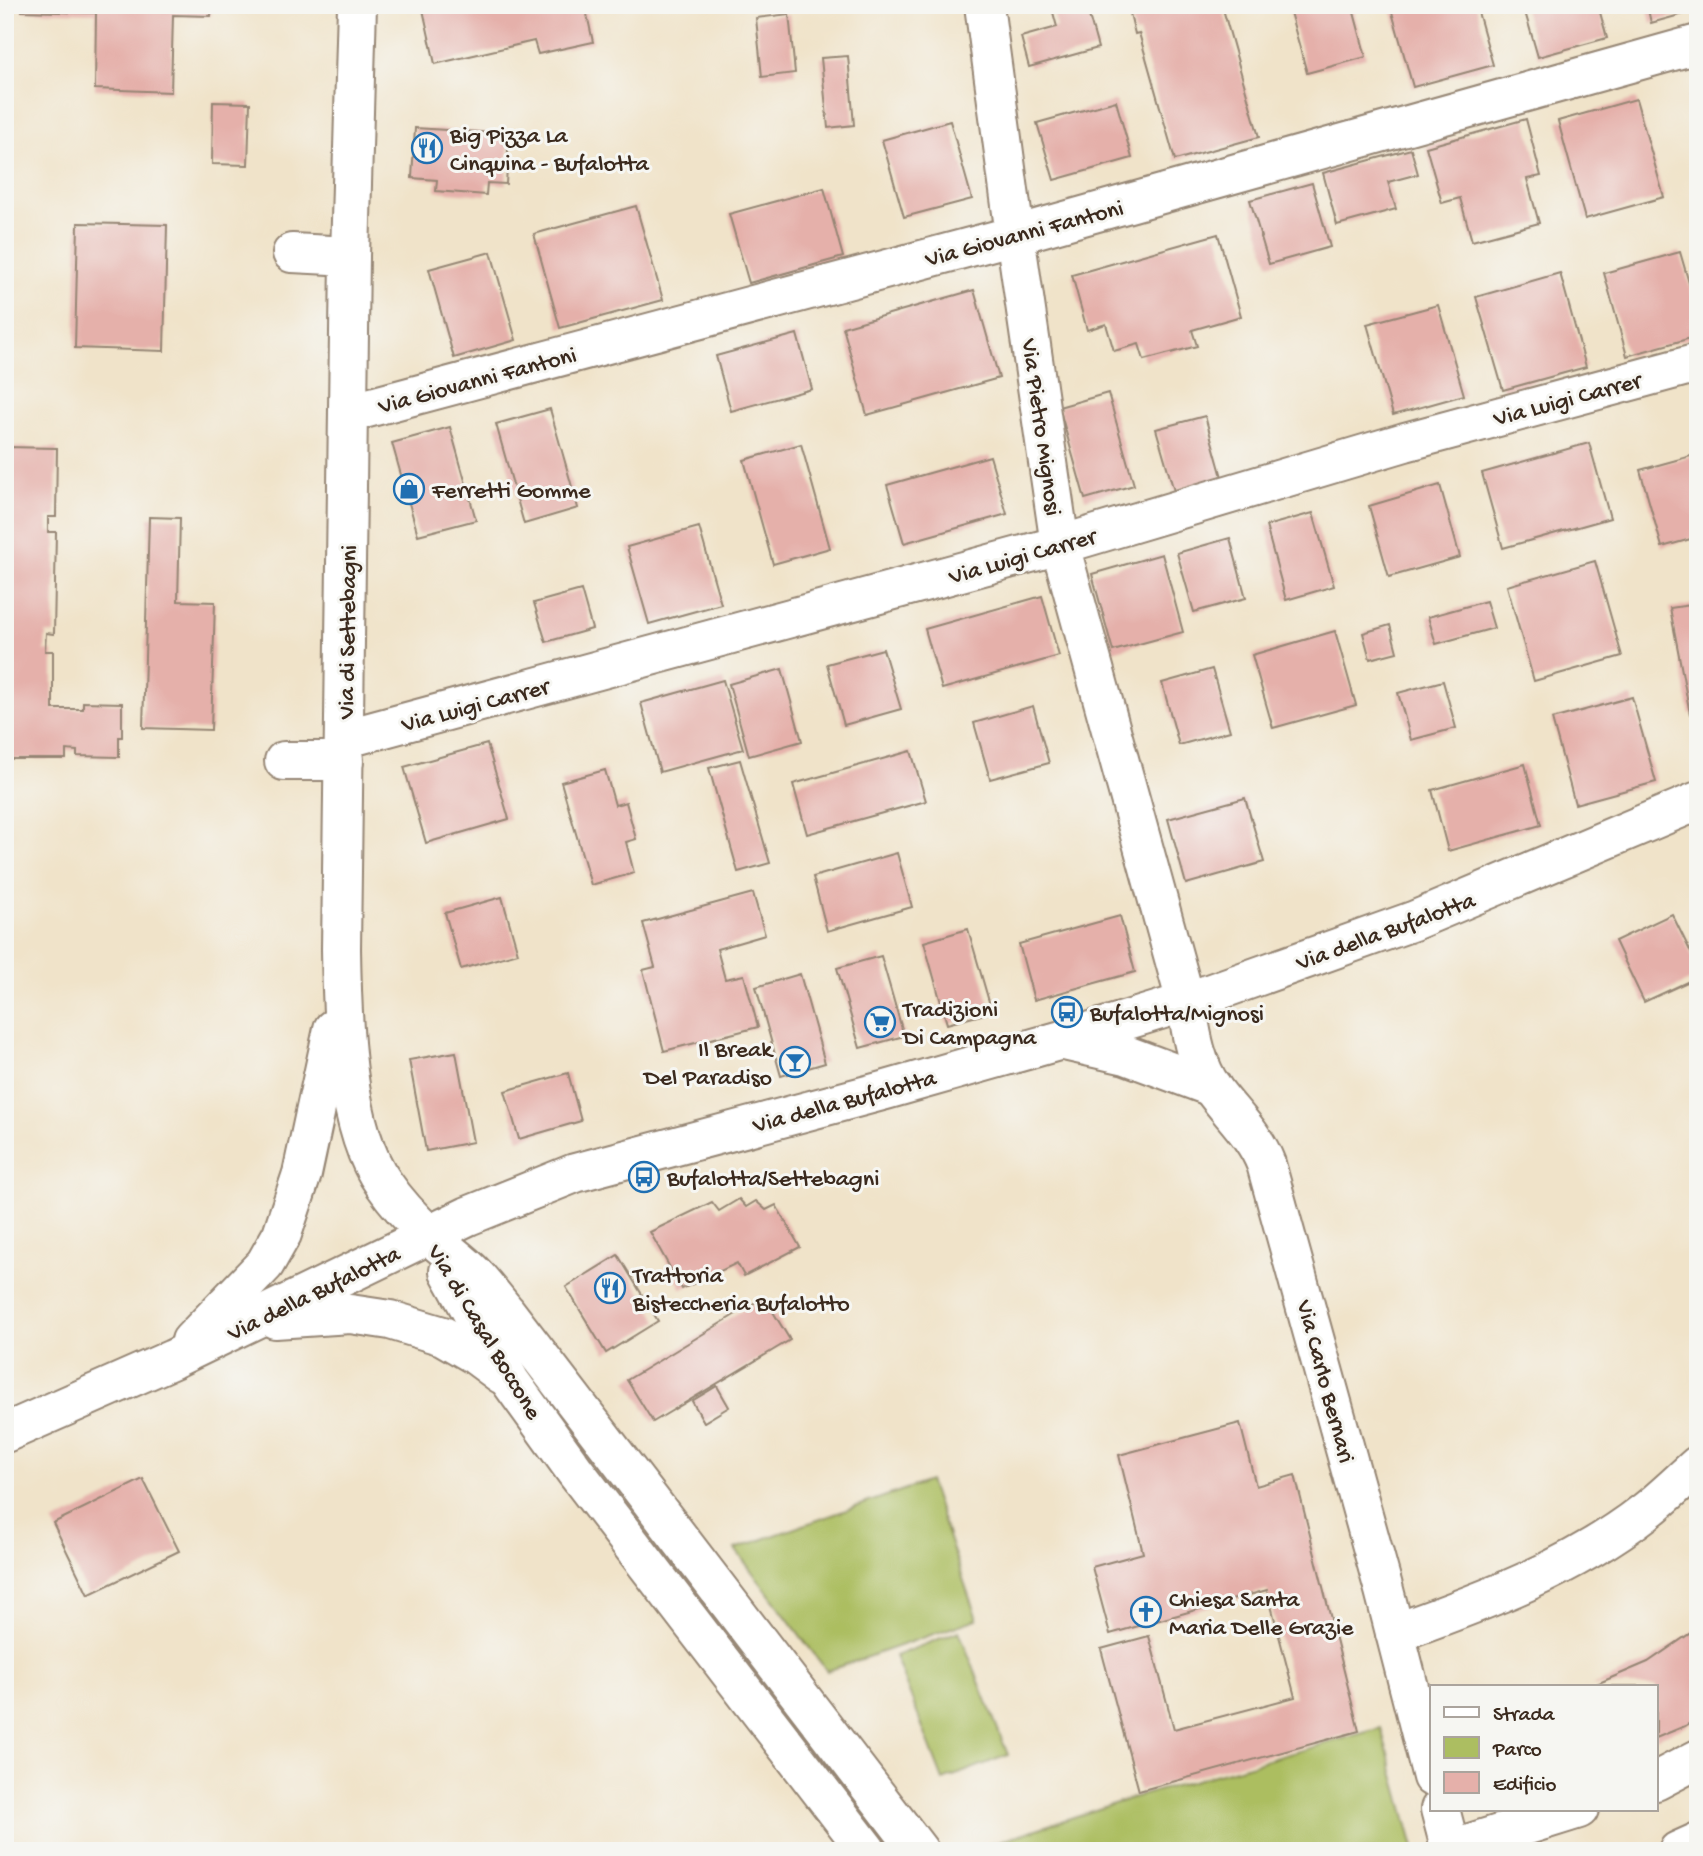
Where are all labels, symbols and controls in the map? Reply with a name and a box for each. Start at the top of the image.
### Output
place label: Big Pizza La Cinquina - Bufalotta [449,123,650,180]
restaurant icon: Big Pizza La Cinquina - Bufalotta [410,131,444,165]
street label: Via Giovanni Fantoni [922,195,1127,276]
street label: Via Pietro Mignosi [1013,336,1066,518]
street label: Via Giovanni Fantoni [375,342,580,423]
street label: Via Luigi Carrer [1490,367,1647,435]
shop icon: Ferretti Gomme [392,472,426,506]
place label: Ferretti Gomme [431,478,591,507]
street label: Via Luigi Carrer [945,523,1102,593]
street label: Via di Settebagni [333,545,366,720]
street label: Via Luigi Carrer [398,673,555,741]
street label: Via della Bufalotta [1292,887,1480,979]
bus stop icon: Bufalotta/Mignosi [1050,995,1084,1029]
place label: Tradizioni Di Campagna [901,997,1037,1054]
place label: Bufalotta/Mignosi [1089,1001,1264,1030]
supermarket icon: Tradizioni Di Campagna [863,1005,897,1039]
place label: Il Break Del Paradiso [642,1037,774,1094]
bar icon: Il Break Del Paradiso [778,1045,812,1079]
street label: Via della Bufalotta [749,1065,940,1142]
bus stop icon: Bufalotta/Settebagni [627,1160,661,1194]
place label: Bufalotta/Settebagni [666,1166,879,1195]
street label: Via di Casal Boccone [419,1239,547,1426]
street label: Via della Bufalotta [223,1241,406,1350]
place label: Trattoria Bisteccheria Bufalotto [631,1263,850,1320]
restaurant icon: Trattoria Bisteccheria Bufalotto [593,1271,627,1305]
street label: Via Carlo Bernari [1288,1296,1359,1467]
place label: Chiesa Santa Maria Delle Grazie [1169,1587,1354,1644]
church icon: Chiesa Santa Maria Delle Grazie [1129,1595,1163,1629]
legend [1430,1685,1658,1811]
text: Strada [1493,1704,1556,1729]
text: Parco [1492,1739,1542,1764]
text: Edificio [1493,1774,1557,1799]

